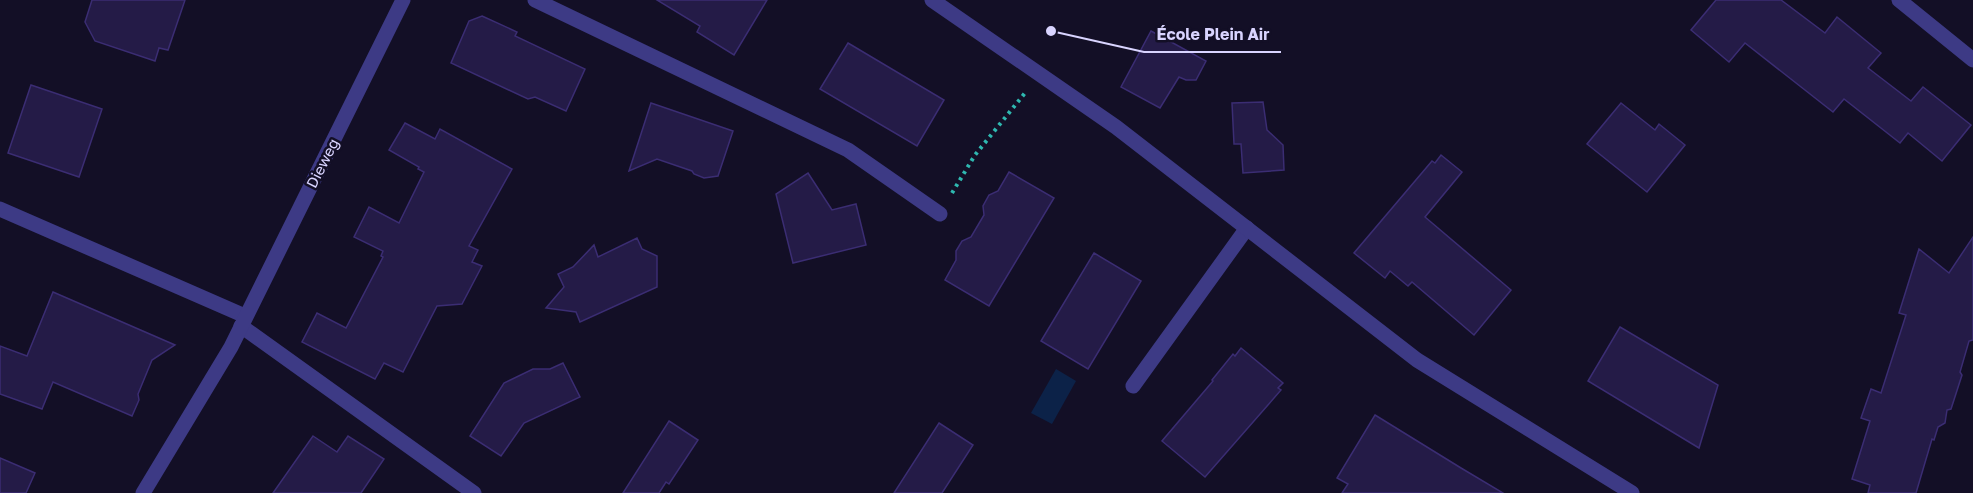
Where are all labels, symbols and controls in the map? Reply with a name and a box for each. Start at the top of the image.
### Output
callout: École Plein Air [1144,18,1281,52]
text: École Plein Air [1157,24,1269,44]
street label: Dieweg [302,135,342,191]

